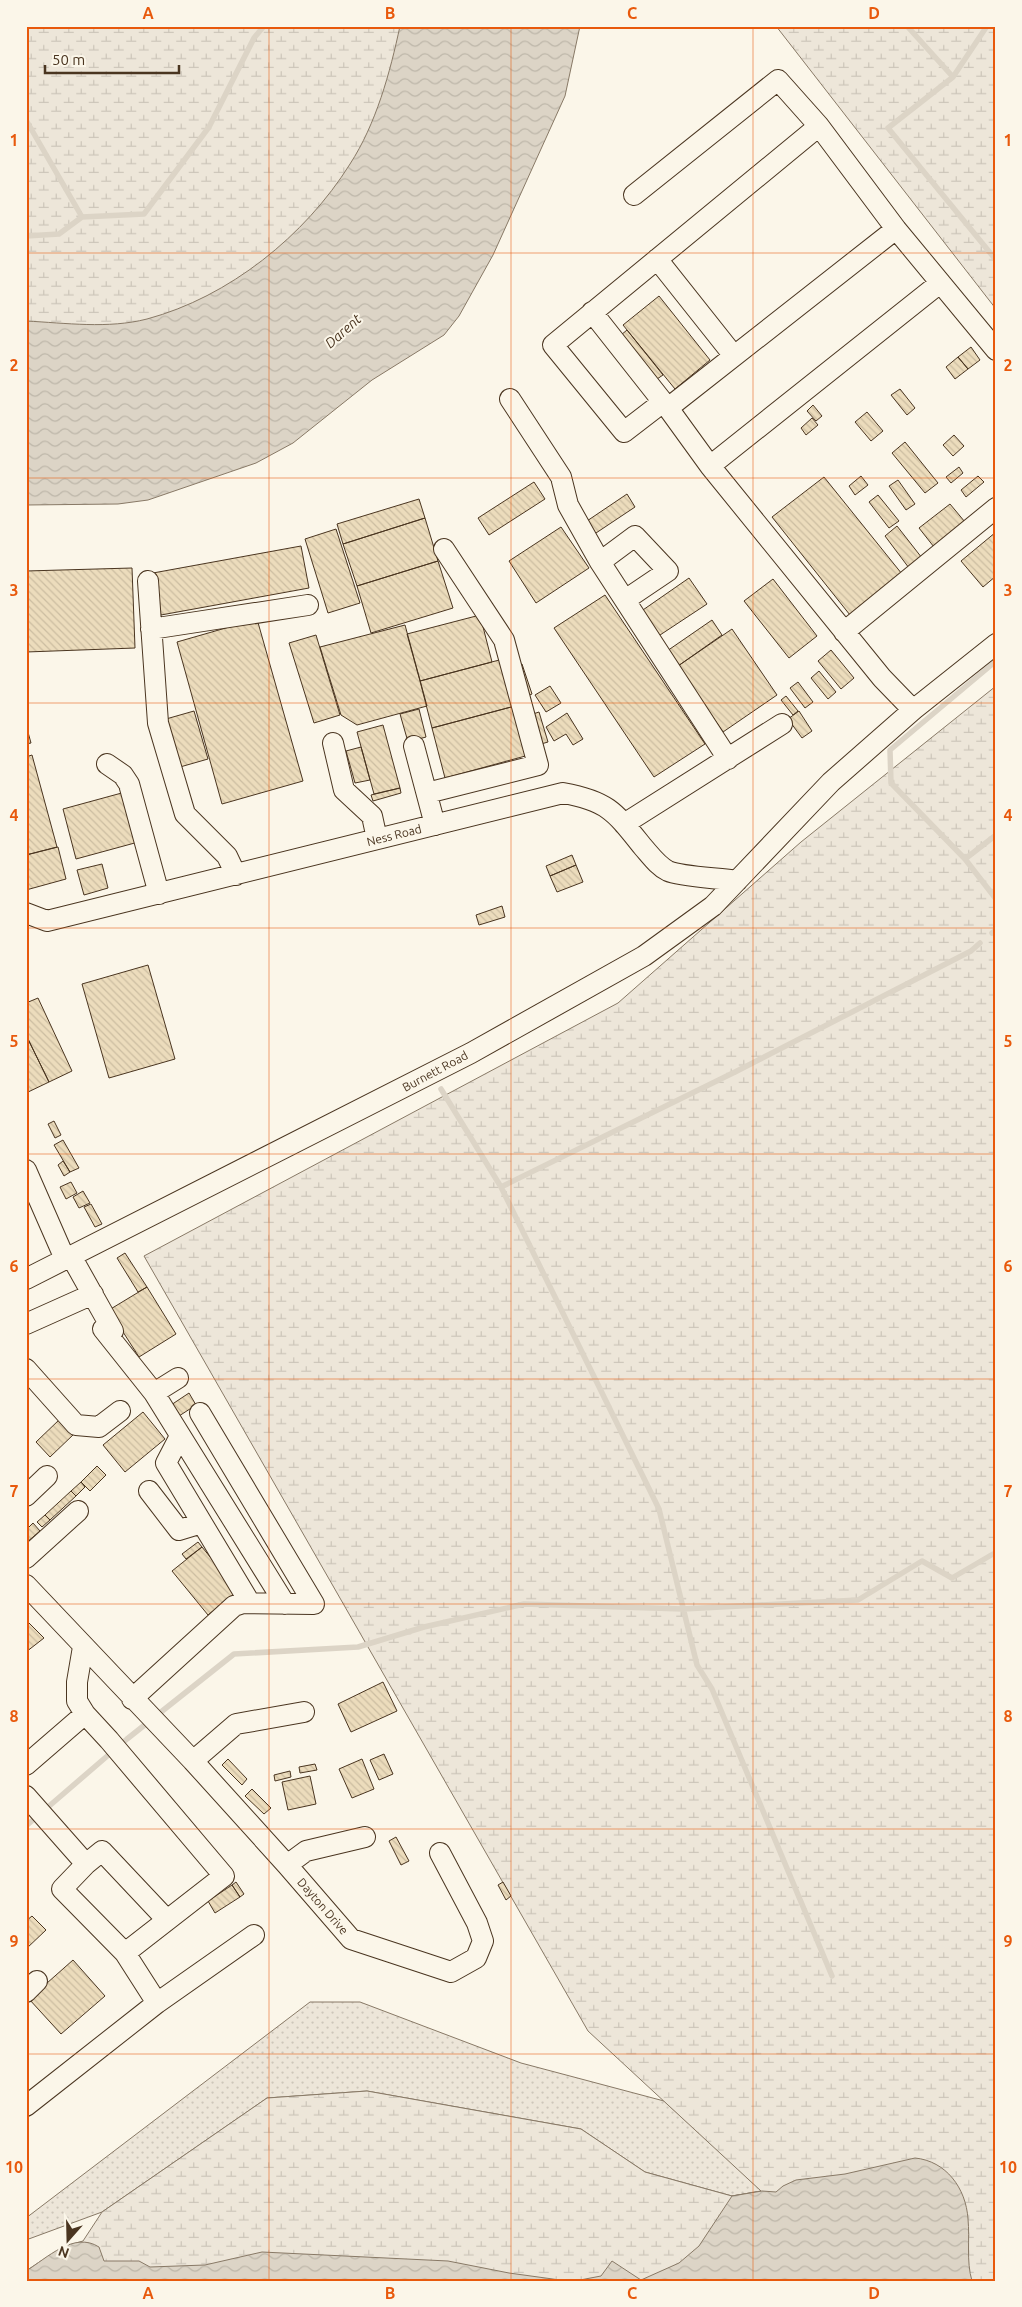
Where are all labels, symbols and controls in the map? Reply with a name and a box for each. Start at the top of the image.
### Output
text: A [142,4,154,22]
text: B [385,4,395,22]
text: C [627,4,637,22]
text: D [868,4,880,22]
scale bar [45,42,179,74]
text: 50 m [52,51,85,68]
text: 1 [9,131,19,149]
text: 1 [1003,131,1013,149]
water label: Darent [322,310,365,351]
text: 2 [9,356,19,374]
text: 2 [1003,356,1013,374]
text: 3 [9,581,19,599]
text: 3 [1003,581,1013,599]
text: 4 [9,806,19,824]
text: 4 [1003,806,1013,824]
street label: Ness Road [365,822,423,848]
text: 5 [9,1032,19,1050]
text: 5 [1003,1032,1013,1050]
street label: Burnett Road [400,1048,470,1094]
text: 6 [9,1257,19,1275]
text: 6 [1003,1257,1013,1275]
text: 7 [9,1482,19,1500]
text: 7 [1003,1482,1013,1500]
text: 8 [9,1707,19,1725]
text: 8 [1003,1707,1013,1725]
street label: Dayton Drive [295,1875,351,1937]
text: 9 [9,1932,19,1950]
text: 9 [1003,1932,1013,1950]
text: 10 [5,2158,23,2176]
text: 10 [999,2158,1017,2176]
north arrow [42,2214,92,2264]
text: N [56,2243,71,2262]
text: A [142,2284,154,2302]
text: B [385,2284,395,2302]
text: C [627,2284,637,2302]
text: D [868,2284,880,2302]

